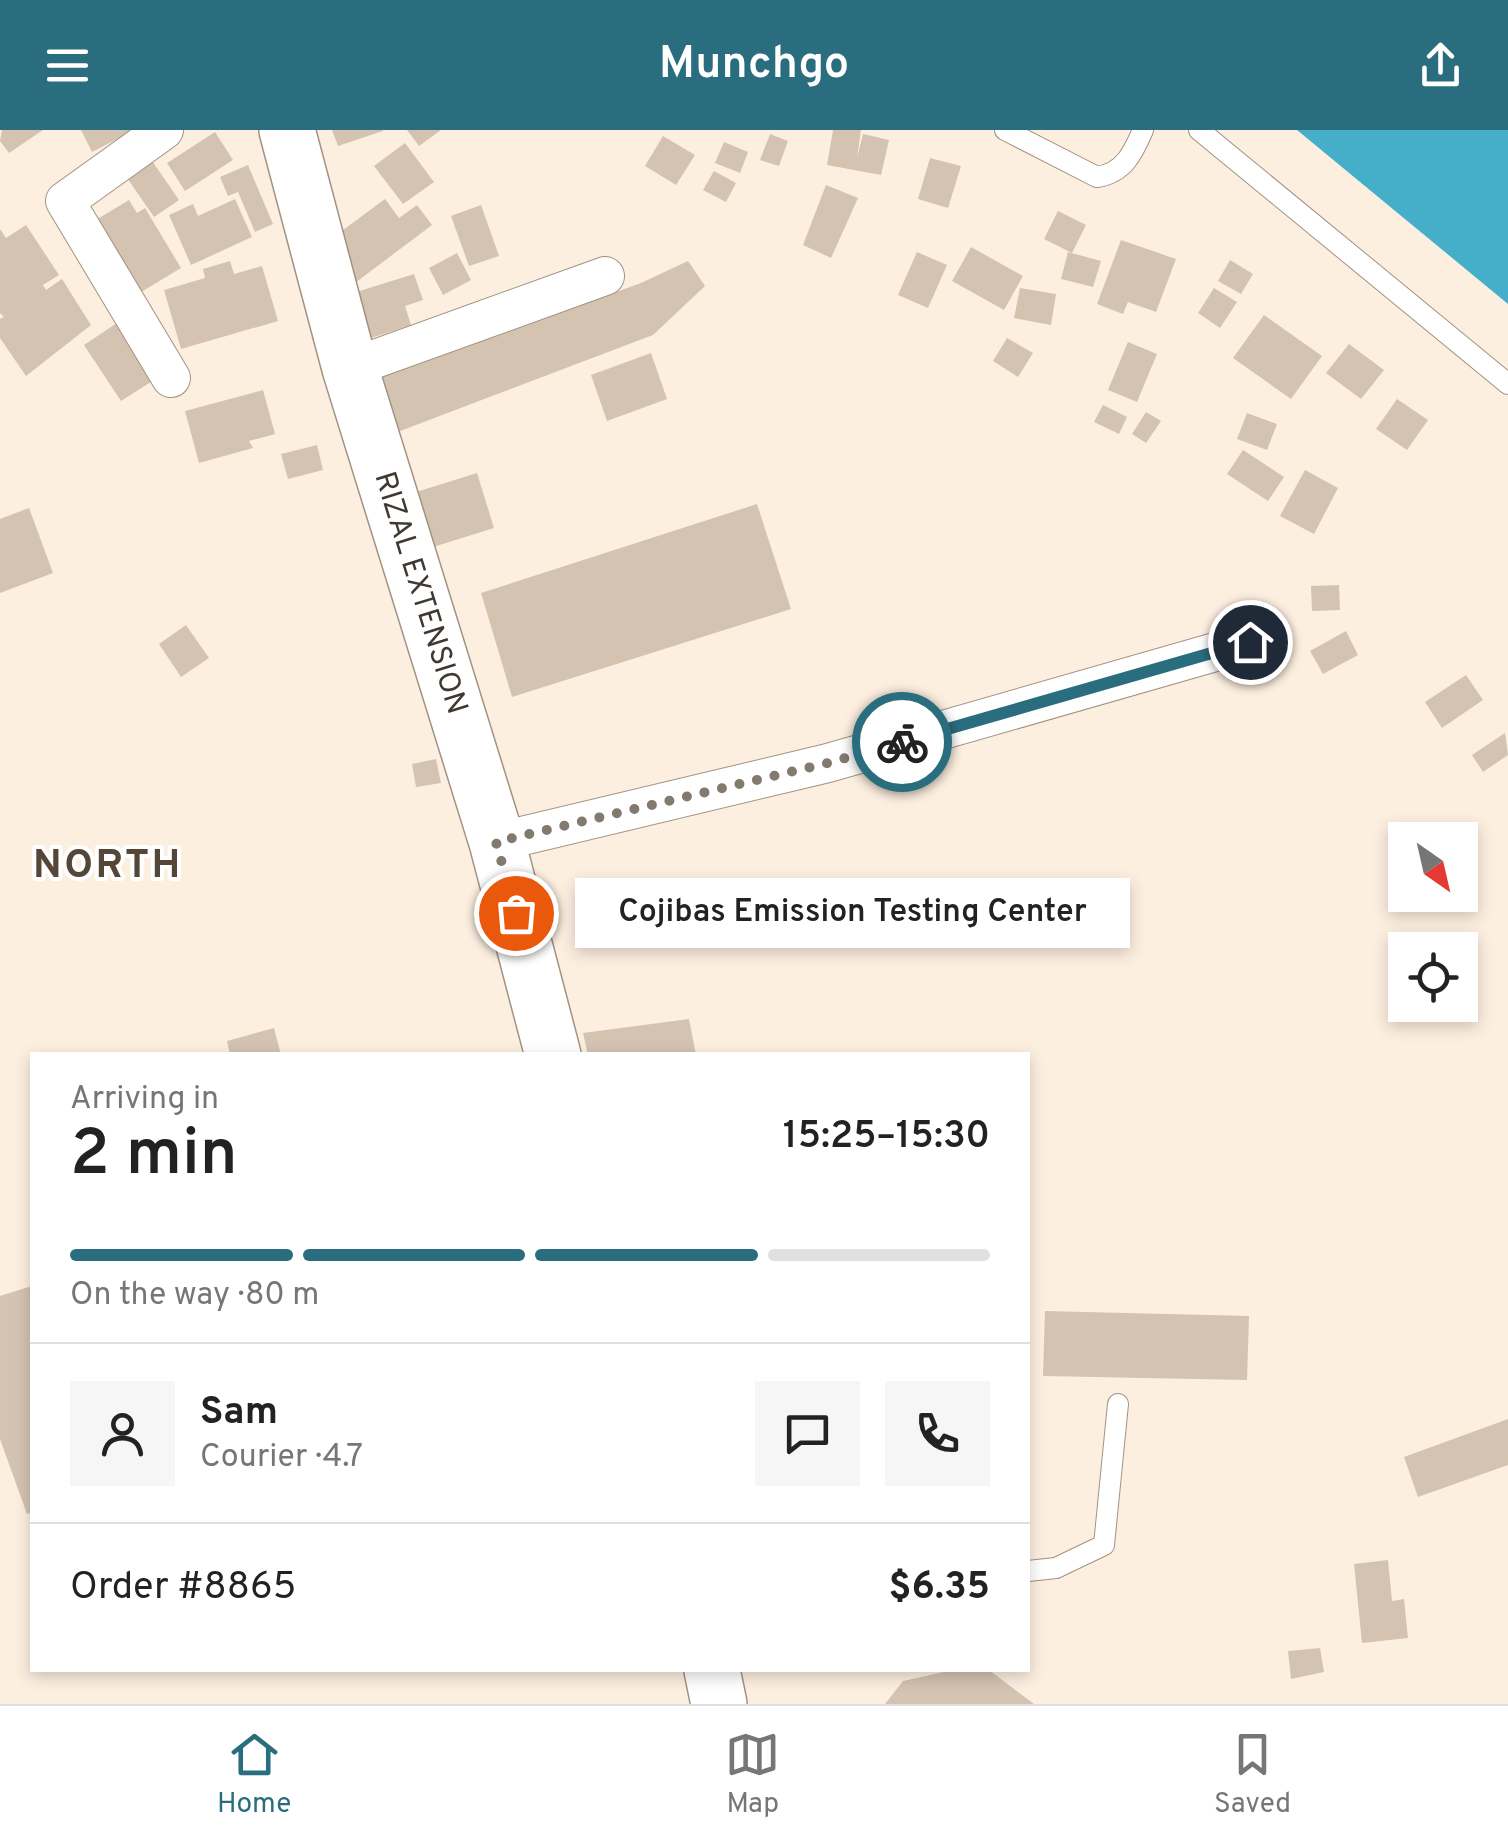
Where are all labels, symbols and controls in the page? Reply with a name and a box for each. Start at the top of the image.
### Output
text: Munchgo [659,37,849,94]
icon: menu [40,38,95,93]
icon: share [1413,38,1468,93]
street label: RIZAL EXTENSION [365,468,475,719]
pin [1208,600,1293,685]
icon: home [1223,615,1278,670]
courier [852,692,952,792]
icon: bike [875,715,930,770]
north arrow [1388,822,1478,912]
map controls [1388,822,1478,1022]
district label: NORTH [33,842,183,892]
pin [474,871,559,956]
callout: Cojibas Emission Testing Center [576,878,1131,948]
icon: bag [489,886,544,941]
text: Cojibas Emission Testing Center [618,893,1087,933]
button: locate [1388,932,1478,1022]
text: Arriving in [70,1080,219,1120]
text: 15:25–15:30 [783,1113,990,1162]
text: 2 min [70,1116,238,1198]
text: On the way · 80 m [70,1276,319,1316]
button: person [70,1381,175,1486]
button: chat [755,1381,860,1486]
button: phone [885,1381,990,1486]
text: Sam [200,1389,278,1438]
text: Courier · 4.7 [200,1438,363,1478]
text: Order #8865 [70,1564,296,1613]
text: $6.35 [888,1564,990,1613]
tab: Home [217,1727,291,1823]
tab: Map [725,1727,780,1823]
tab: Saved [1214,1727,1291,1823]

